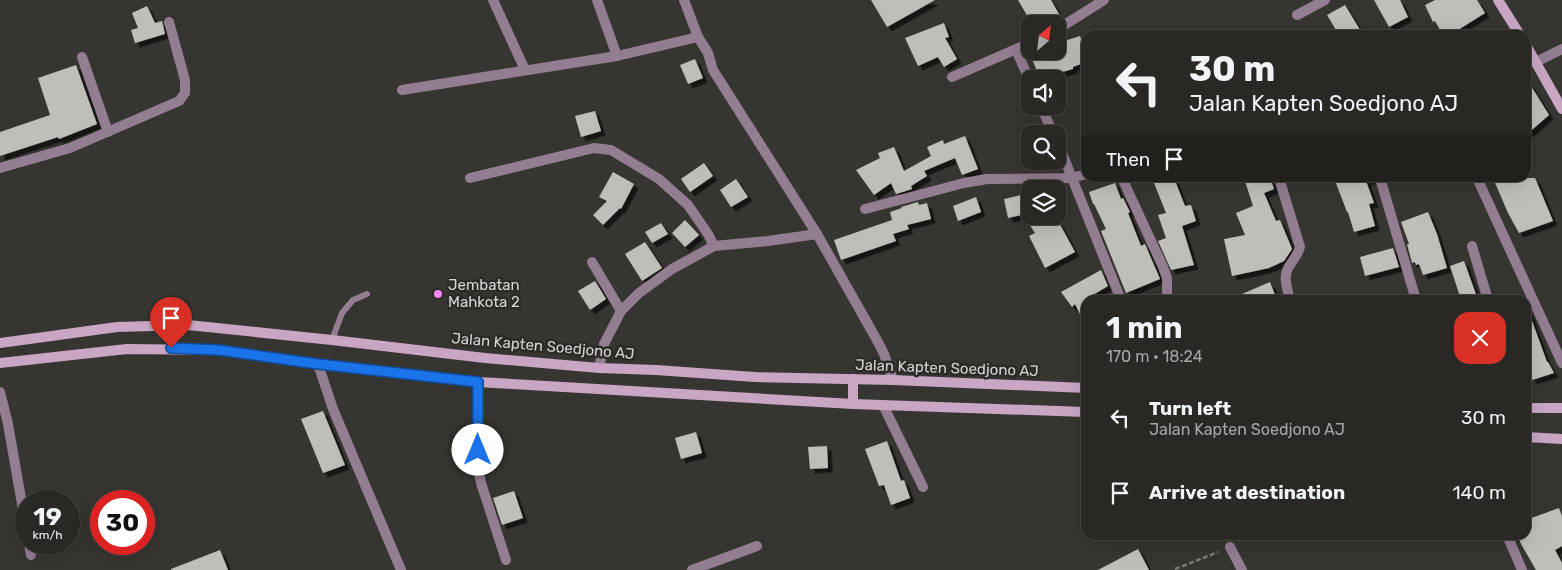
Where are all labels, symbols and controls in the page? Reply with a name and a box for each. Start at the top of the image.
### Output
north arrow [1021,15,1066,60]
map controls [1021,15,1066,225]
text: 30 m [1189,48,1275,90]
icon: left [1106,50,1171,115]
button: sound [1021,70,1066,115]
text: Jalan Kapten Soedjono AJ [1189,90,1458,117]
button: search [1021,125,1066,170]
icon: arrive [1160,145,1188,173]
text: Then [1106,148,1150,171]
button: layers [1021,180,1066,225]
place label: Jembatan Mahkota 2 [448,276,520,311]
marker: Jembatan Mahkota 2 [432,288,444,300]
pin [150,297,192,348]
icon: arrive [157,304,185,332]
text: 1 min [1106,310,1183,346]
button: close [1454,312,1506,364]
street label: Jalan Kapten Soedjono AJ [451,329,635,363]
text: 170 m · 18:24 [1106,347,1203,366]
street label: Jalan Kapten Soedjono AJ [855,356,1039,380]
text: Turn left [1149,397,1231,420]
icon: left [1106,404,1134,432]
text: 30 m [1461,406,1506,429]
text: Jalan Kapten Soedjono AJ [1149,420,1345,439]
position arrow [451,423,503,475]
icon: arrive [1106,479,1134,507]
text: Arrive at destination [1149,481,1345,504]
text: 140 m [1452,481,1506,504]
speed limit sign: 30 [90,490,155,555]
text: 19 [33,502,62,531]
text: km/h [33,528,62,542]

